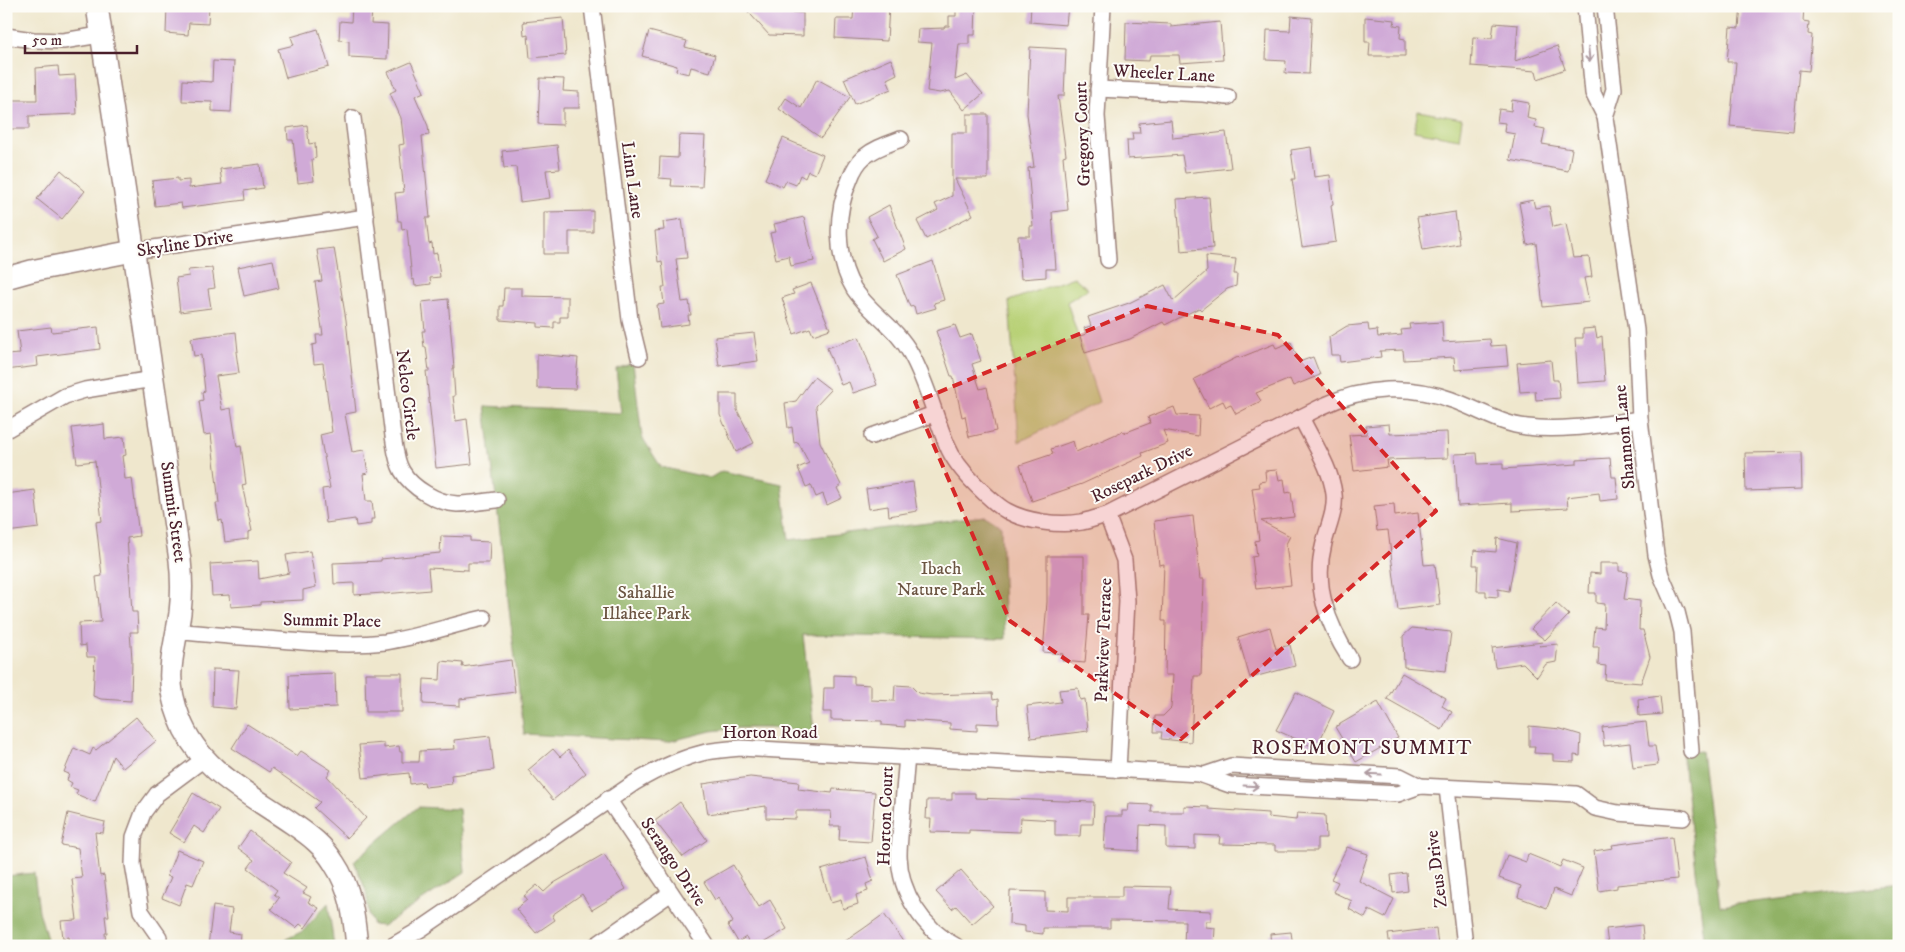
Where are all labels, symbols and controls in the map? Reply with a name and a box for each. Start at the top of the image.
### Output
scale bar [25,22,138,54]
text: 50 m [32,31,62,50]
one-way arrow [1585,46,1594,62]
street label: Wheeler Lane [1111,60,1216,88]
street label: Gregory Court [1070,81,1096,187]
street label: Linn Lane [616,140,648,220]
street label: Skyline Drive [135,226,235,262]
street label: Nelco Circle [391,348,423,442]
street label: Shannon Lane [1609,384,1641,490]
street label: Rosepark Drive [1088,440,1196,508]
street label: Summit Street [155,460,191,564]
park label: Ibach Nature Park [897,558,985,601]
street label: Parkview Terrace [1091,577,1117,703]
park label: Sahallie Illahee Park [602,582,690,625]
street label: Summit Place [283,609,381,633]
street label: Horton Road [722,722,818,744]
district label: ROSEMONT SUMMIT [1252,736,1472,761]
street label: Horton Court [873,765,899,866]
one-way arrow [1366,770,1382,779]
one-way arrow [1242,782,1258,791]
street label: Serango Drive [635,814,711,910]
street label: Zeus Drive [1421,829,1453,909]

